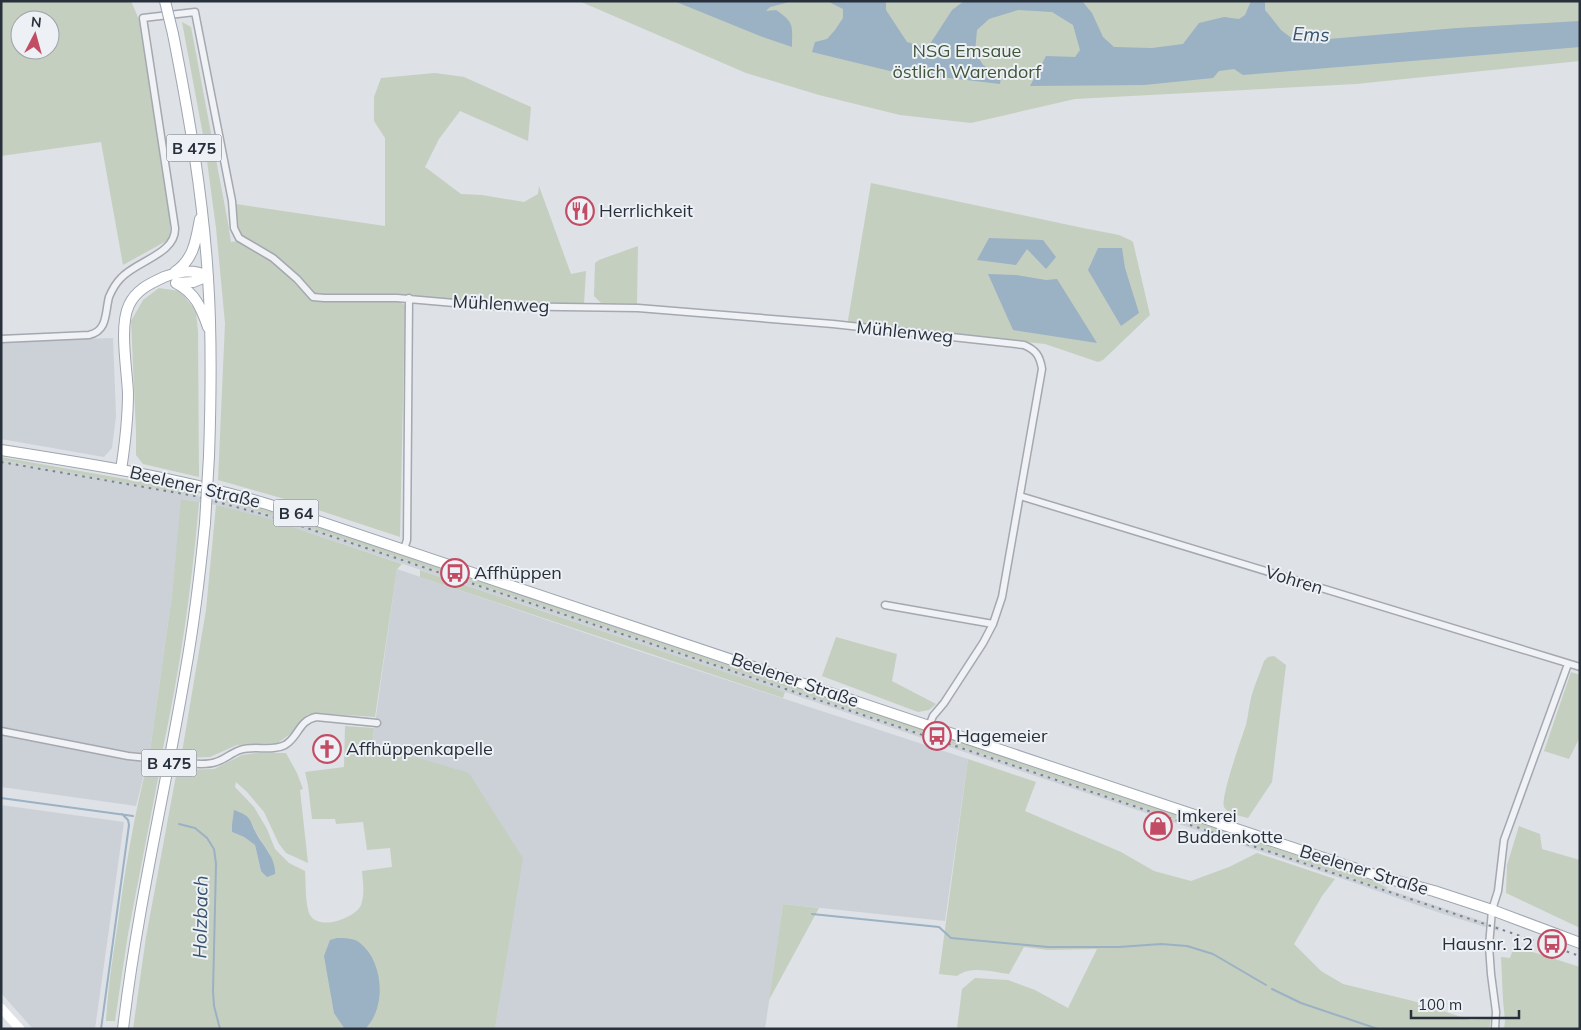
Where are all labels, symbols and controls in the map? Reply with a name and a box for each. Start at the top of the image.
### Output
north arrow [10,10,60,60]
text: N [30,13,43,32]
water label: Ems [1292,21,1330,47]
park label: NSG Emsaue östlich Warendorf [893,39,1042,83]
road number: B 475 [166,134,222,162]
restaurant icon: Herrlichkeit [565,196,595,226]
place label: Herrlichkeit [599,199,693,222]
street label: Mühlenweg [452,289,550,318]
street label: Mühlenweg [856,315,955,348]
street label: Beelener Straße [128,460,263,513]
road number: B 64 [274,499,318,526]
bus stop icon: Affhüppen [440,558,470,588]
street label: Vohren [1263,560,1326,599]
place label: Affhüppen [474,561,562,584]
street label: Beelener Straße [728,647,862,712]
bus stop icon: Hagemeier [922,721,952,751]
place label: Hagemeier [956,724,1048,747]
church icon: Affhüppenkapelle [312,734,342,764]
place label: Affhüppenkapelle [346,737,493,760]
road number: B 475 [142,750,196,776]
place label: Imkerei Buddenkotte [1177,804,1283,848]
shop icon: Imkerei Buddenkotte [1143,811,1173,841]
street label: Beelener Straße [1297,839,1431,900]
water label: Holzbach [187,875,213,959]
bus stop icon: Hausnr. 12 [1537,929,1567,959]
place label: Hausnr. 12 [1442,932,1533,955]
scale bar [1411,988,1518,1020]
text: 100 m [1418,995,1462,1014]

